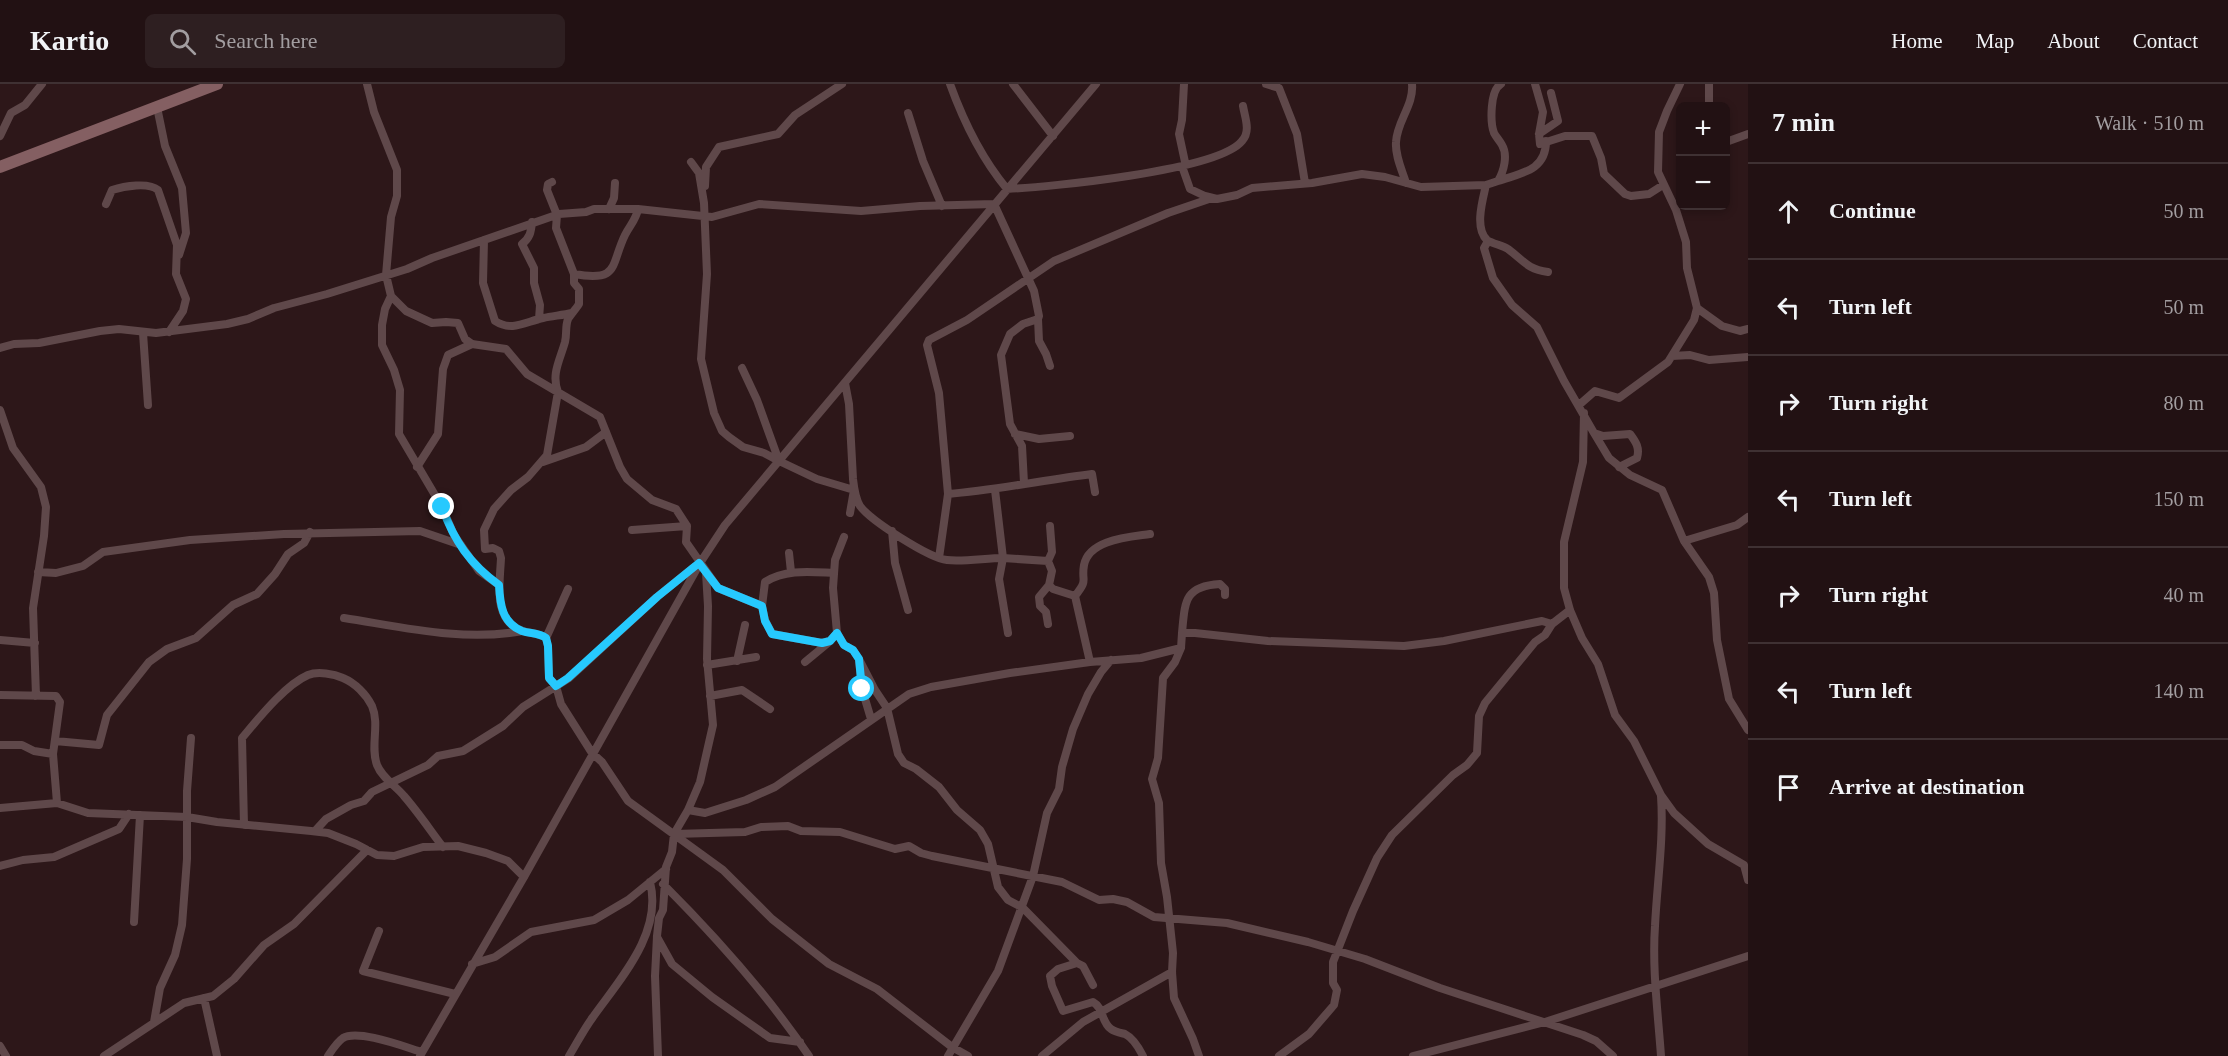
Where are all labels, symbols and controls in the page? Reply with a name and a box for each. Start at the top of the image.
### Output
search box [145,14,565,68]
text: Kartio [30,25,109,56]
icon: search [166,25,199,58]
text: Search here [214,28,318,53]
text: Home [1891,29,1943,53]
text: Map [1976,29,2014,53]
text: About [2047,29,2100,53]
text: Contact [2133,29,2198,53]
map controls [1676,102,1730,210]
button: + [1676,102,1730,156]
text: 7 min [1772,108,1835,137]
text: Walk · 510 m [2095,112,2204,134]
button: − [1676,156,1730,210]
icon: ahead [1772,195,1805,228]
text: Continue [1829,198,1916,223]
text: 50 m [2163,200,2204,222]
icon: left [1772,291,1805,324]
text: Turn left [1829,294,1912,319]
text: 50 m [2163,296,2204,318]
icon: right [1772,387,1805,420]
text: Turn right [1829,390,1928,415]
text: 80 m [2163,392,2204,414]
icon: left [1772,483,1805,516]
text: Turn left [1829,486,1912,511]
text: 150 m [2153,488,2204,510]
route end [428,493,454,519]
icon: right [1772,579,1805,612]
text: Turn right [1829,582,1928,607]
text: 40 m [2163,584,2204,606]
route start [848,675,874,701]
icon: left [1772,675,1805,708]
text: Turn left [1829,678,1912,703]
text: 140 m [2153,680,2204,702]
icon: arrive [1772,771,1805,804]
text: Arrive at destination [1829,774,2025,799]

